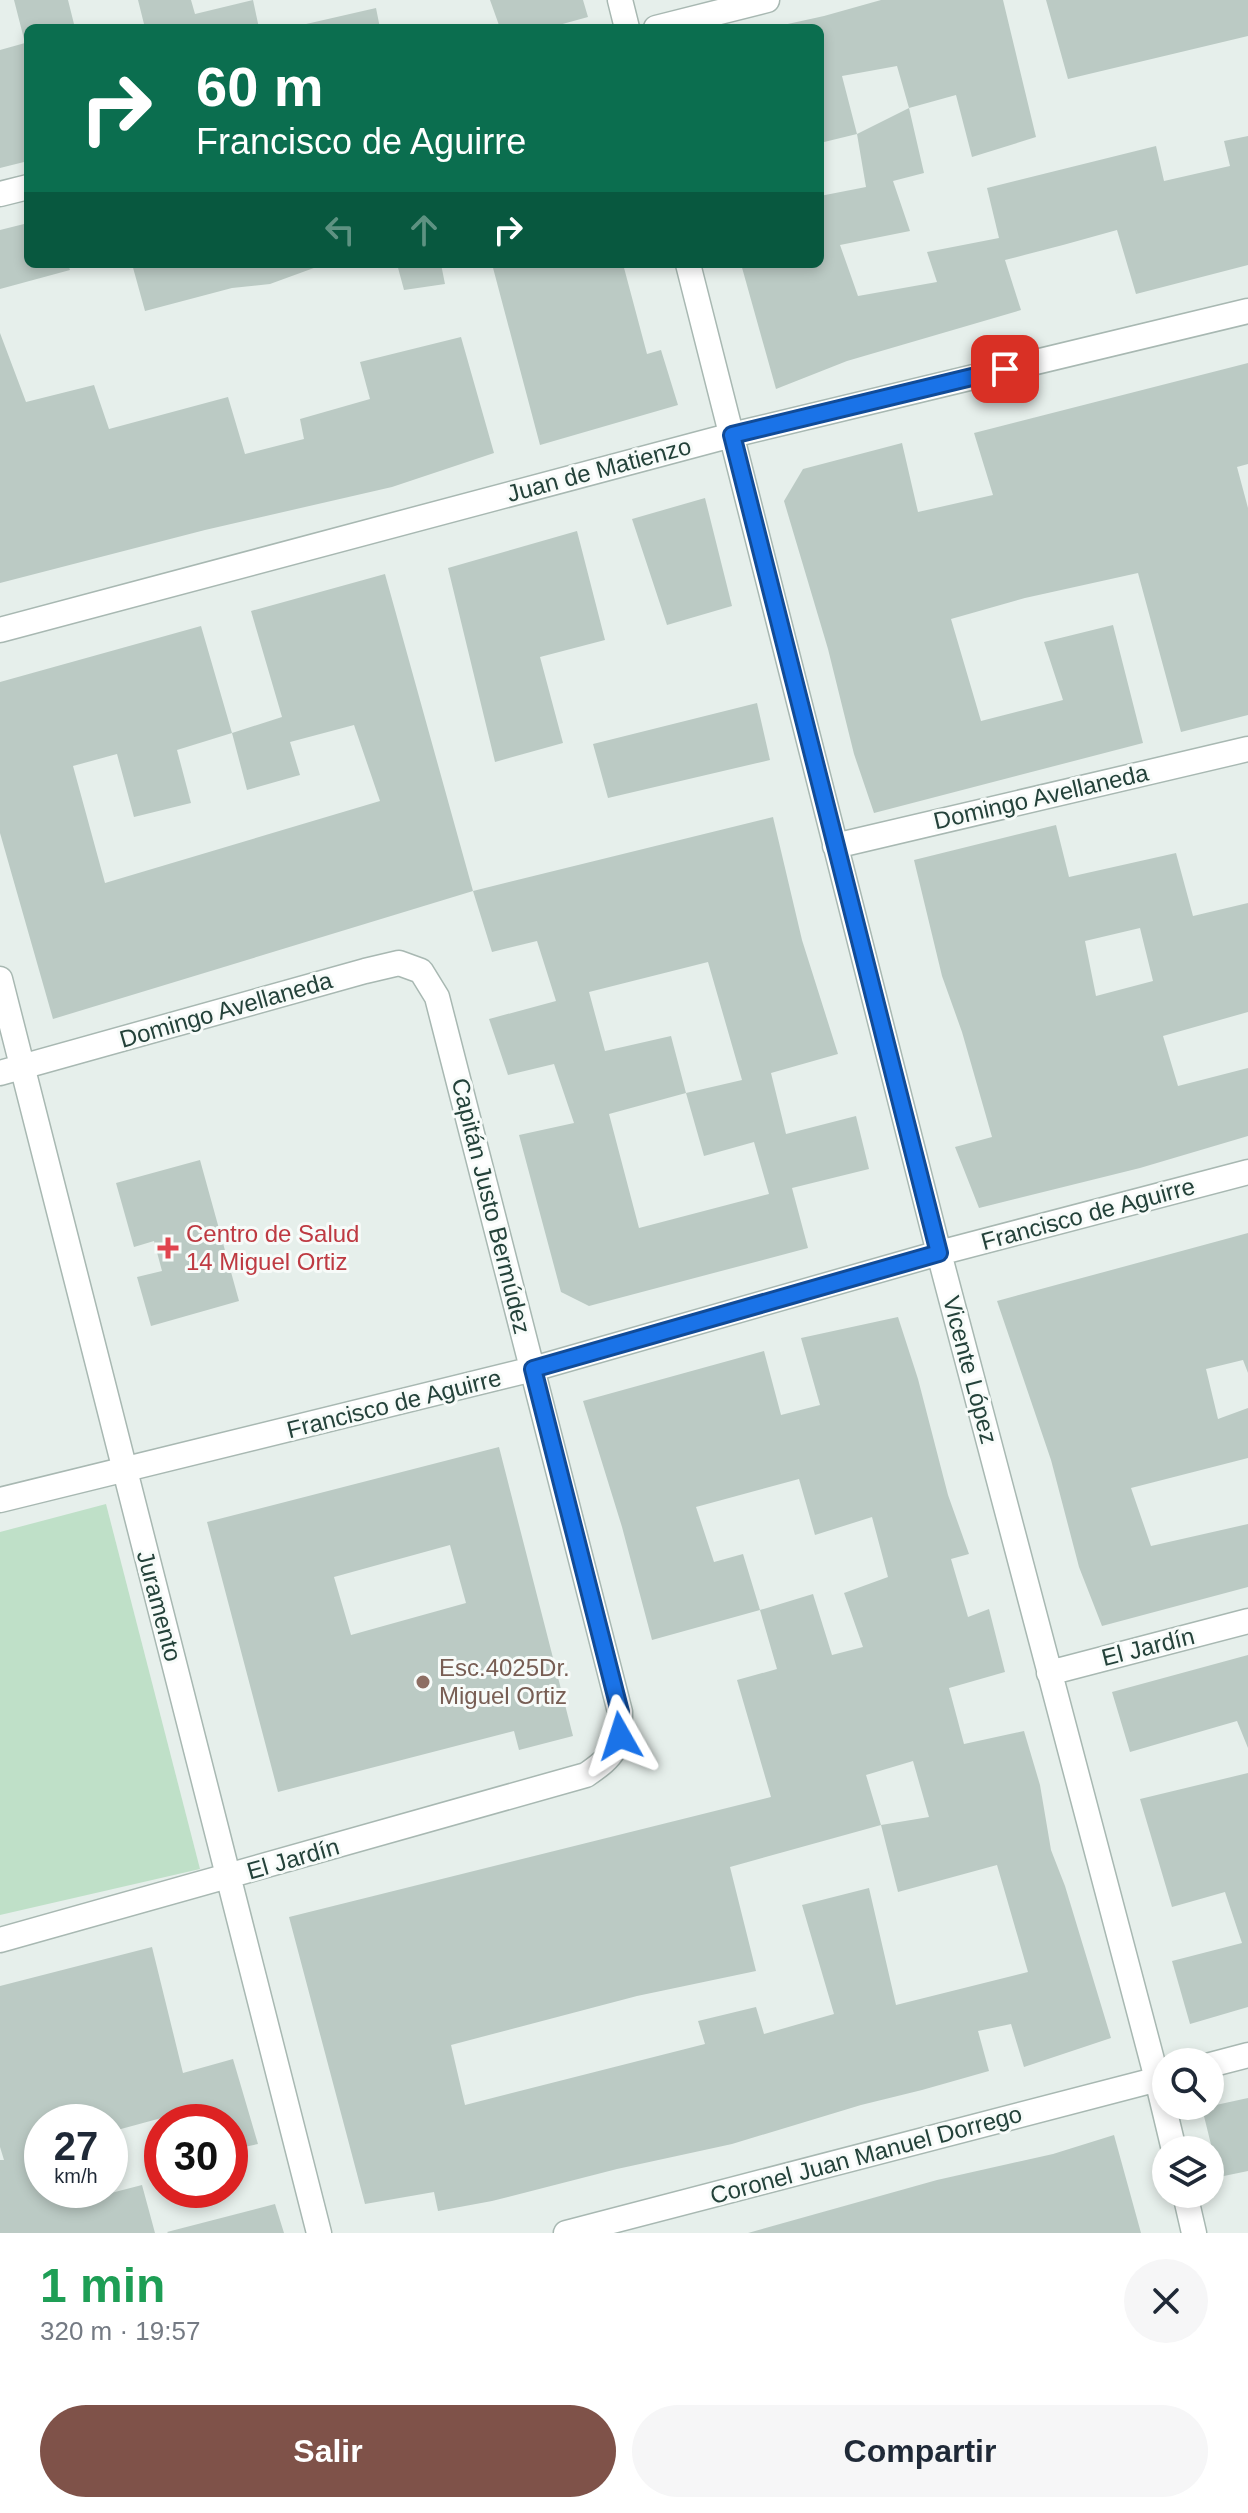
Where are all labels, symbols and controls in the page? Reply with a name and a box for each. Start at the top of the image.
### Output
text: 60 m [196,55,324,118]
icon: right [64,56,168,160]
text: Francisco de Aguirre [196,121,526,162]
icon: left [318,208,362,252]
icon: ahead [402,208,446,252]
icon: right [486,208,530,252]
pin [971,335,1039,403]
icon: arrive [983,347,1027,391]
street label: Juan de Matienzo [504,432,694,507]
street label: Domingo Avellaneda [931,758,1152,834]
street label: Domingo Avellaneda [117,966,336,1053]
street label: Capitán Justo Bermúdez [447,1075,536,1337]
street label: Francisco de Aguirre [978,1172,1198,1255]
place label: Centro de Salud 14 Miguel Ortiz [186,1220,359,1275]
marker: Centro de Salud 14 Miguel Ortiz [157,1237,179,1259]
street label: Vicente López [938,1293,1003,1447]
street label: Francisco de Aguirre [284,1364,504,1443]
street label: Juramento [132,1548,187,1664]
street label: El Jardín [1099,1622,1197,1671]
place label: Esc.4025Dr. Miguel Ortiz [439,1654,570,1709]
marker: Esc.4025Dr. Miguel Ortiz [414,1673,432,1691]
position arrow [578,1694,662,1778]
street label: El Jardín [244,1832,342,1885]
map controls [1152,2048,1224,2208]
button: search [1152,2048,1224,2120]
street label: Coronel Juan Manuel Dorrego [707,2100,1025,2209]
speed limit sign: 30 [144,2104,248,2208]
text: 27 [54,2124,98,2168]
button: layers [1152,2136,1224,2208]
text: km/h [54,2165,98,2187]
text: 1 min [40,2259,165,2312]
button: close [1124,2259,1208,2343]
text: 320 m · 19:57 [40,2316,200,2346]
button: Salir [40,2405,616,2497]
button: Compartir [632,2405,1208,2497]

